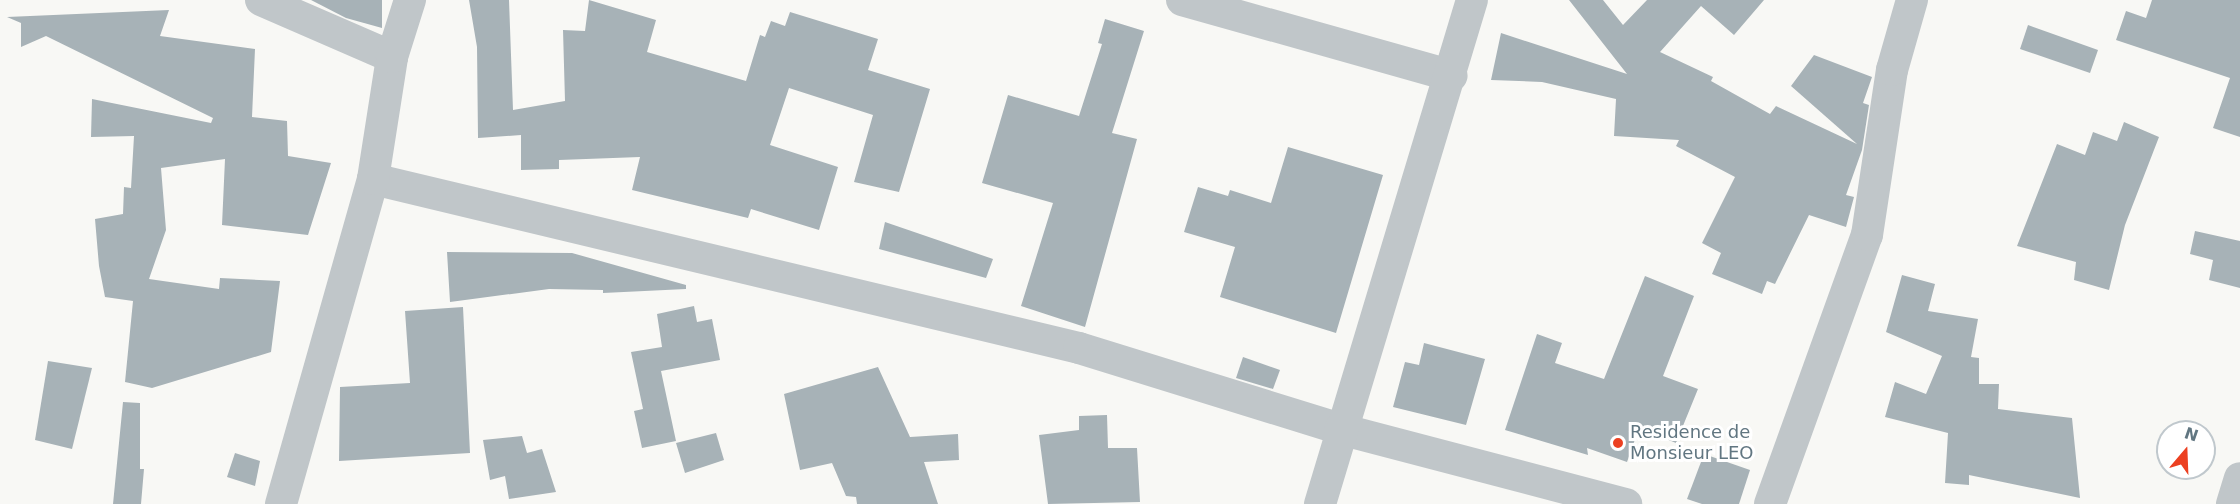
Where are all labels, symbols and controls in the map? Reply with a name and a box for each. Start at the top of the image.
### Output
north arrow [2156,420,2216,480]
place label: Residence de Monsieur LEO [1630,422,1754,464]
text: N [2182,423,2201,446]
marker: Residence de Monsieur LEO [1611,436,1625,450]

